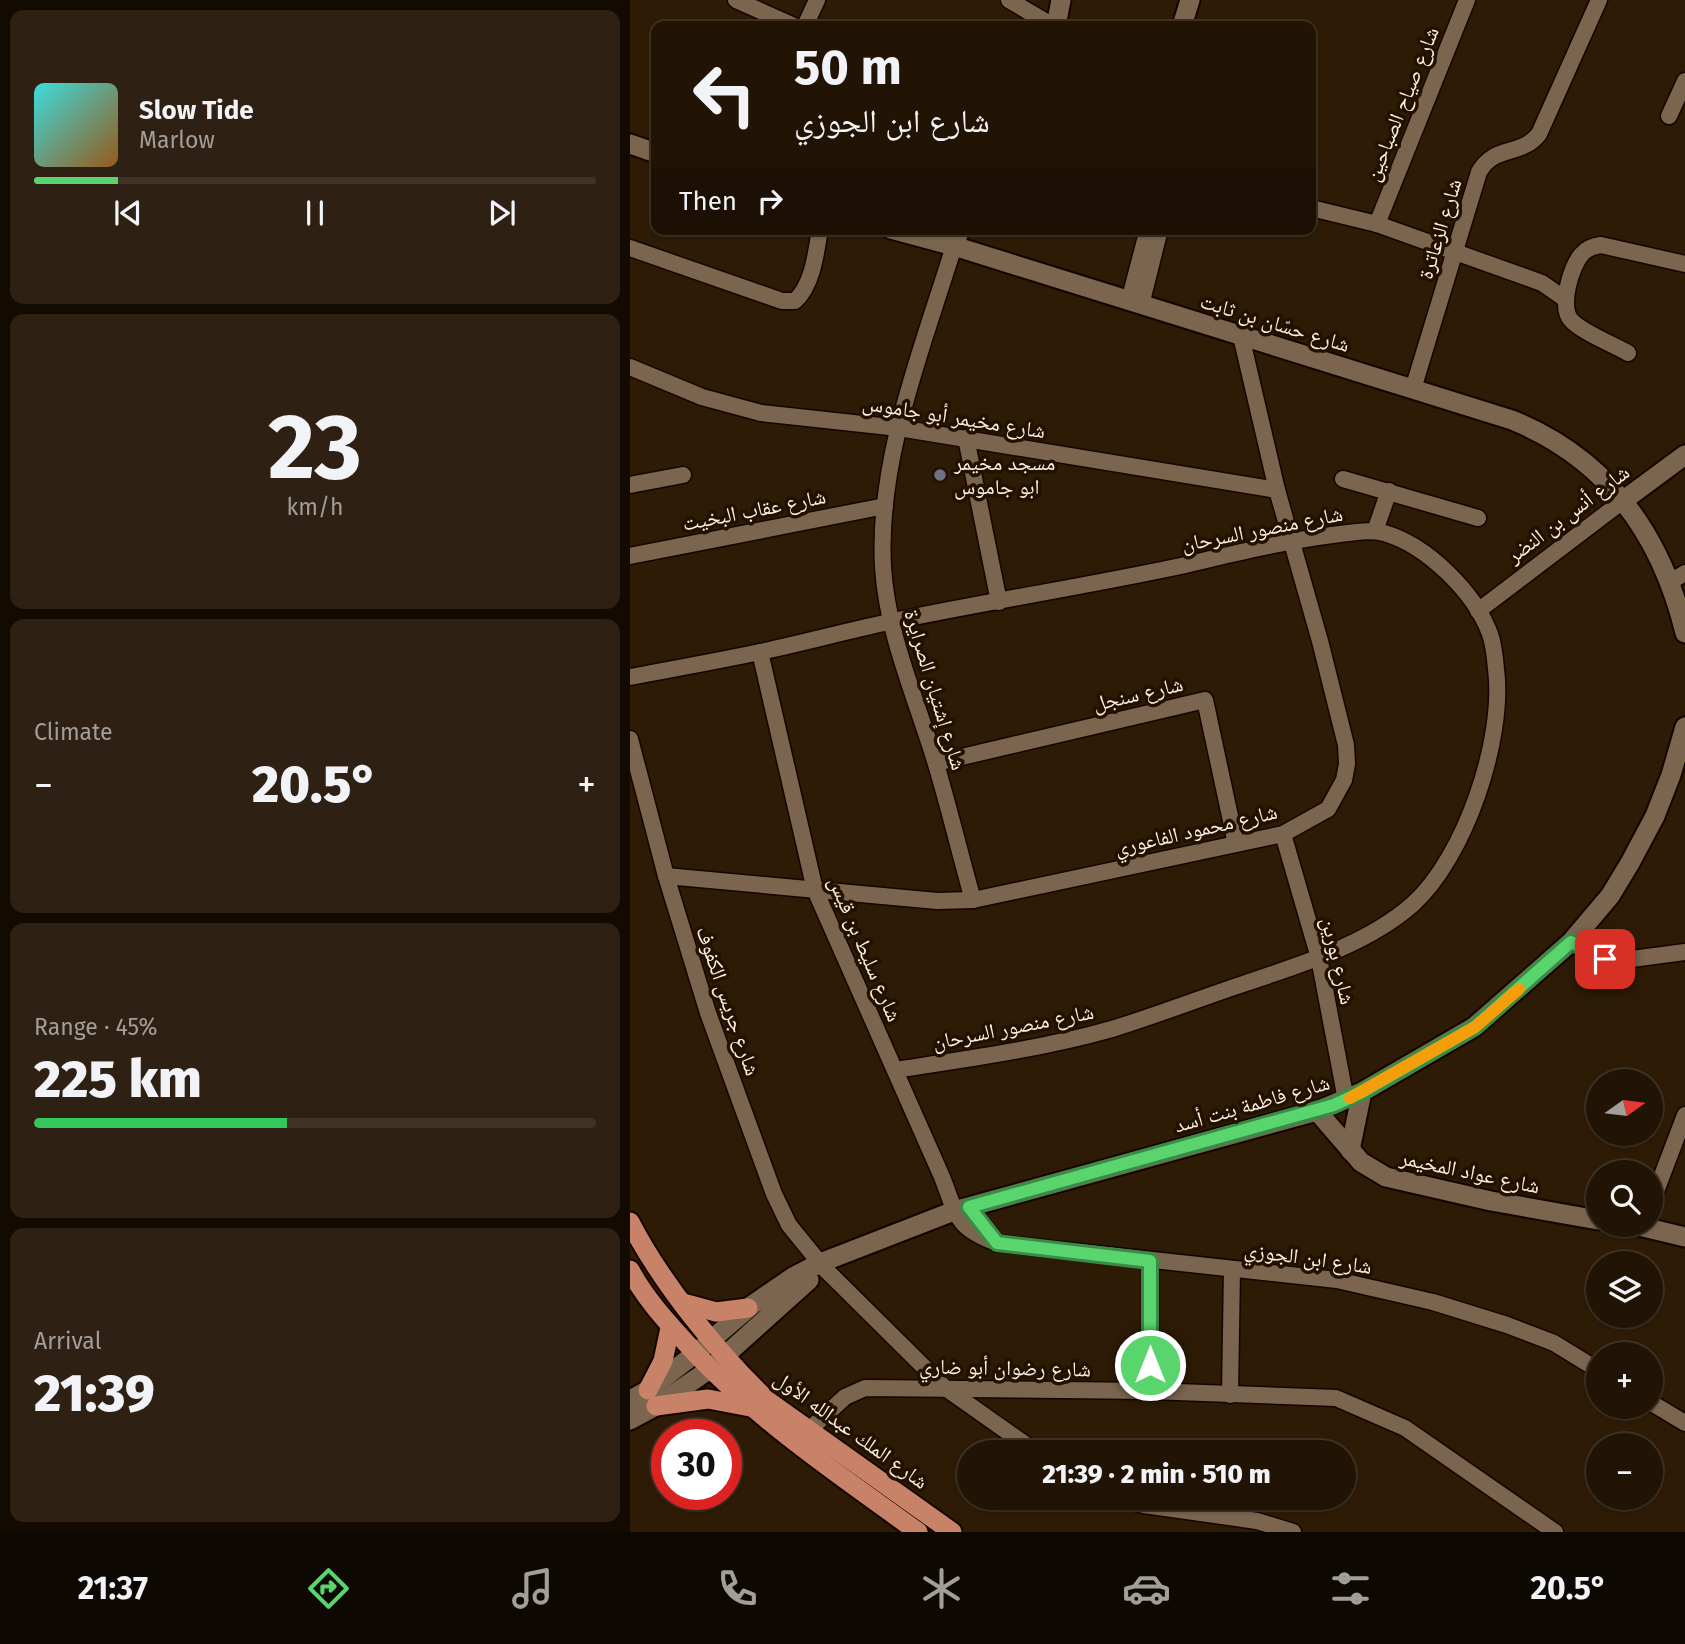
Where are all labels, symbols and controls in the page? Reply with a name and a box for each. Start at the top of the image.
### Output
street label: شارع صياح الصباحين [1359,23,1445,185]
text: 50 m [794,38,902,97]
icon: left [679,49,770,140]
text: Slow Tide [139,95,254,126]
text: شارع ابن الجوزي [794,102,990,140]
text: Marlow [139,126,215,154]
street label: شارع الزعاترة [1412,176,1468,282]
icon: right [751,182,789,220]
text: Then [679,186,737,217]
icon: previous [109,194,147,232]
icon: pause [296,194,334,232]
icon: next [483,194,521,232]
street label: شارع حسّان بن ثابت [1197,288,1353,358]
street label: شارع مخيمر أبو جاموس [861,390,1047,444]
text: 23 [268,393,362,502]
place label: مسجد مخيمر ابو جاموس [953,450,1055,500]
street label: شارع أنس بن النضر [1501,459,1635,569]
marker: مسجد مخيمر ابو جاموس [932,467,948,483]
street label: شارع عقاب البخيت [680,483,828,537]
text: km/h [287,493,343,521]
street label: شارع منصور السرحان [1179,501,1345,557]
street label: شارع إشتيان الصرايرة [897,607,972,774]
street label: شارع سنجل [1090,671,1186,717]
text: Climate [34,718,113,746]
text: 20.5° [252,753,378,816]
text: − [34,762,53,808]
text: + [577,762,596,808]
street label: شارع محمود الفاعوري [1112,799,1281,865]
street label: شارع سليط بن قيس [823,872,907,1026]
street label: شارع بورين [1315,915,1361,1007]
street label: شارع جريس الكفوف [690,923,766,1079]
pin [1575,929,1635,989]
icon: arrive [1586,940,1624,978]
street label: شارع منصور السرحان [930,999,1096,1055]
text: Range · 45% [34,1013,158,1041]
text: 225 km [34,1048,202,1111]
street label: شارع فاطمة بنت أسد [1171,1069,1333,1139]
north arrow [1586,1069,1662,1146]
map controls [1586,1069,1663,1510]
street label: شارع عواد المخيمر [1397,1144,1542,1199]
button: search [1586,1160,1663,1237]
street label: شارع ابن الجوزي [1242,1236,1373,1283]
button: layers [1586,1251,1663,1328]
text: Arrival [34,1327,101,1355]
position arrow [1113,1328,1187,1402]
button: + [1586,1342,1663,1419]
street label: شارع رضوان أبو ضاري [919,1354,1091,1386]
text: 21:39 [34,1362,155,1425]
street label: شارع الملك عبدالله الأول [769,1365,933,1495]
speed limit sign: 30 [651,1419,742,1510]
button: − [1586,1433,1663,1510]
text: 21:39 · 2 min · 510 m [1042,1459,1271,1490]
icon: directions [304,1564,353,1613]
icon: music [508,1564,557,1613]
icon: phone [713,1564,762,1613]
icon: climate [917,1564,966,1613]
icon: car [1122,1564,1171,1613]
icon: filters [1326,1564,1375,1613]
text: 21:37 [78,1569,148,1607]
text: 20.5° [1530,1569,1607,1607]

